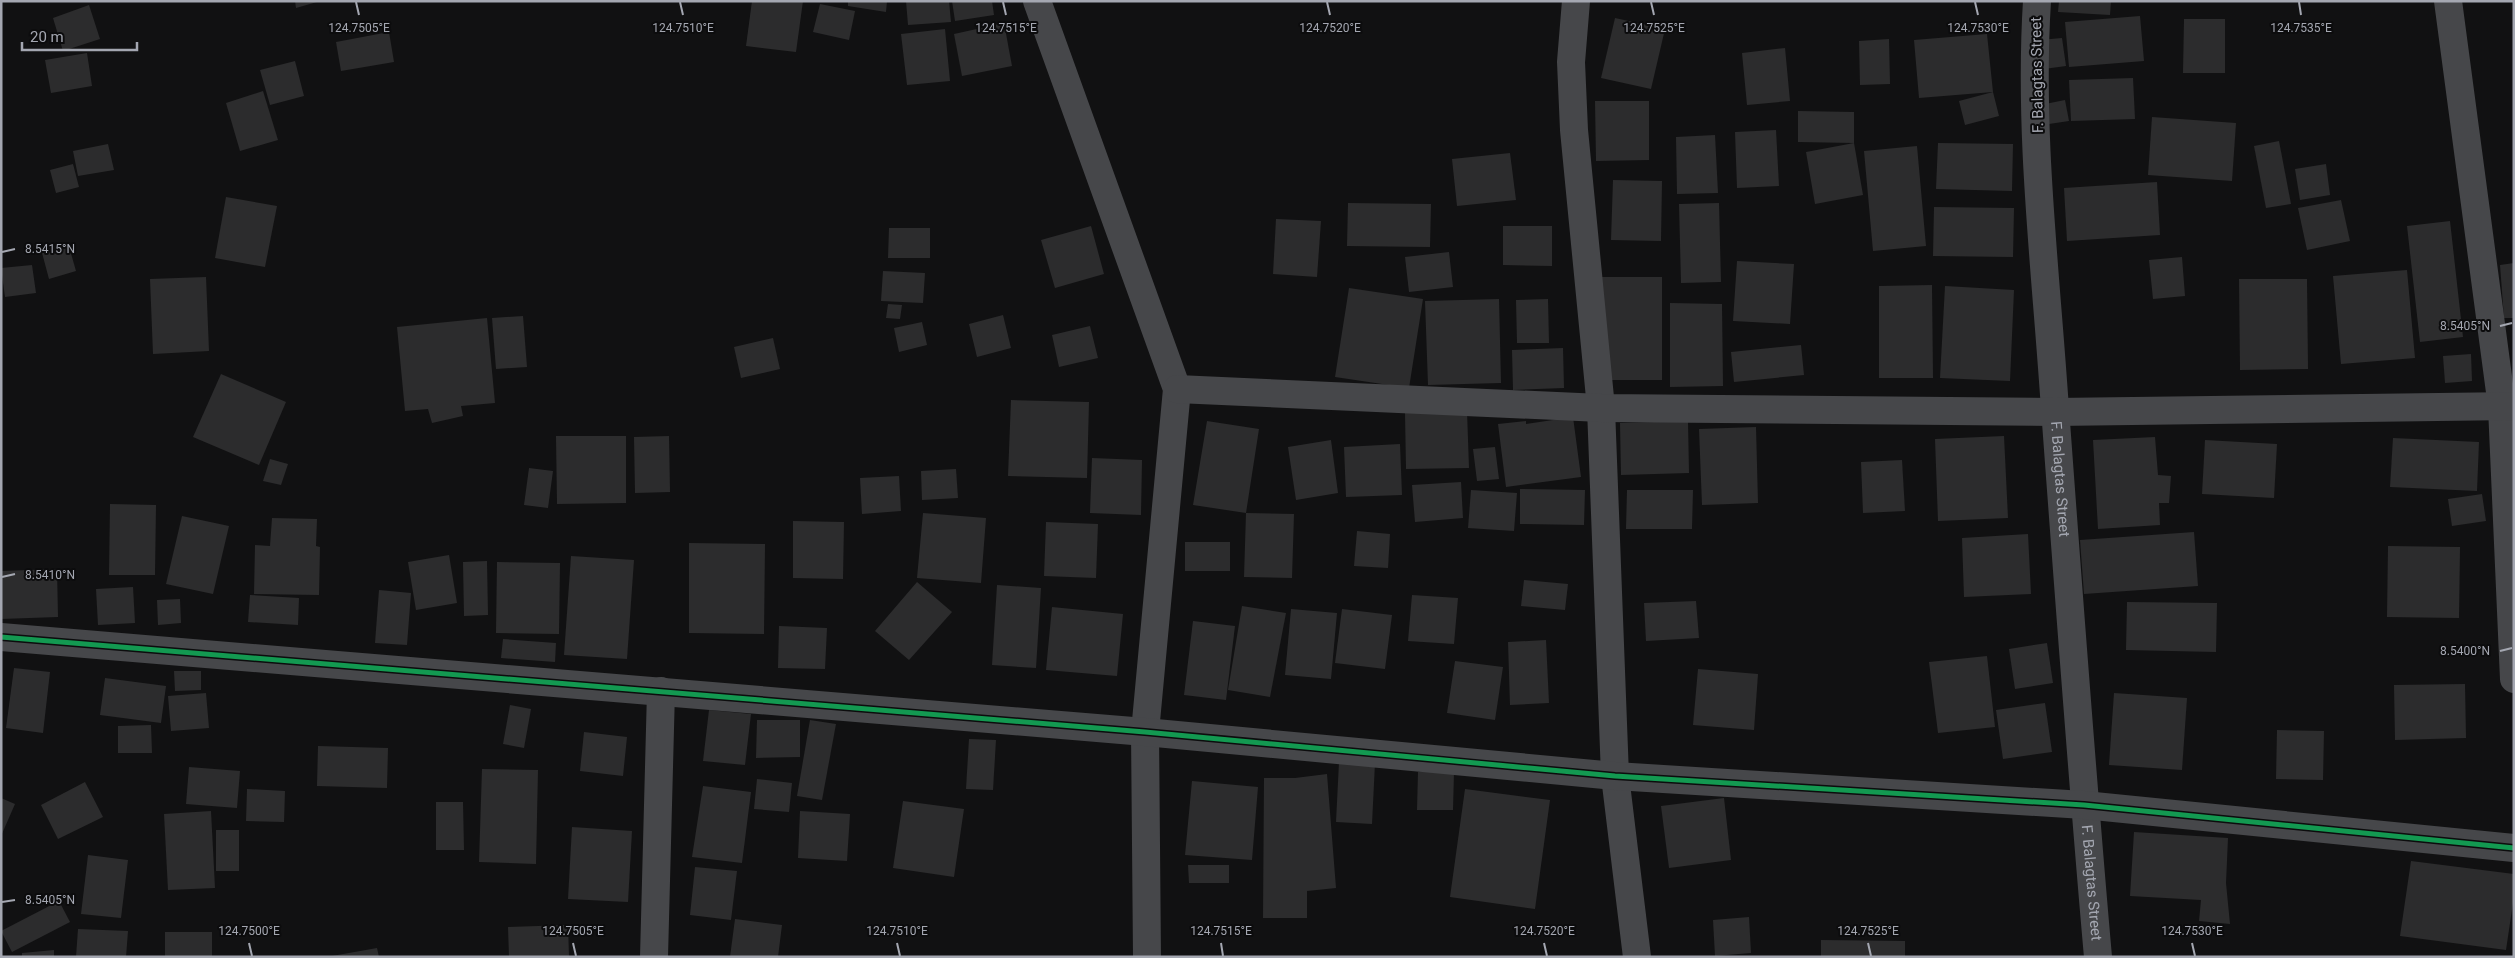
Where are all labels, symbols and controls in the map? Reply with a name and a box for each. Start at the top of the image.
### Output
street label: F. Balagtas Street [2027,17,2047,133]
scale bar [22,20,138,52]
text: 124.7505°E [328,21,390,35]
text: 124.7510°E [652,21,714,35]
text: 124.7515°E [975,21,1037,35]
text: 124.7520°E [1299,21,1361,35]
text: 124.7525°E [1623,21,1685,35]
text: 124.7530°E [1947,21,2009,35]
text: 124.7535°E [2270,21,2332,35]
text: 20 m [30,28,64,46]
text: 8.5415°N [25,242,75,256]
text: 8.5405°N [2440,319,2490,333]
street label: F. Balagtas Street [2047,420,2073,538]
text: 8.5410°N [25,568,75,582]
text: 8.5400°N [2440,644,2490,658]
street label: F. Balagtas Street [2078,824,2106,942]
text: 8.5405°N [25,893,75,907]
text: 124.7500°E [218,924,280,938]
text: 124.7505°E [542,924,604,938]
text: 124.7510°E [866,924,928,938]
text: 124.7515°E [1190,924,1252,938]
text: 124.7520°E [1513,924,1575,938]
text: 124.7525°E [1837,924,1899,938]
text: 124.7530°E [2161,924,2223,938]

